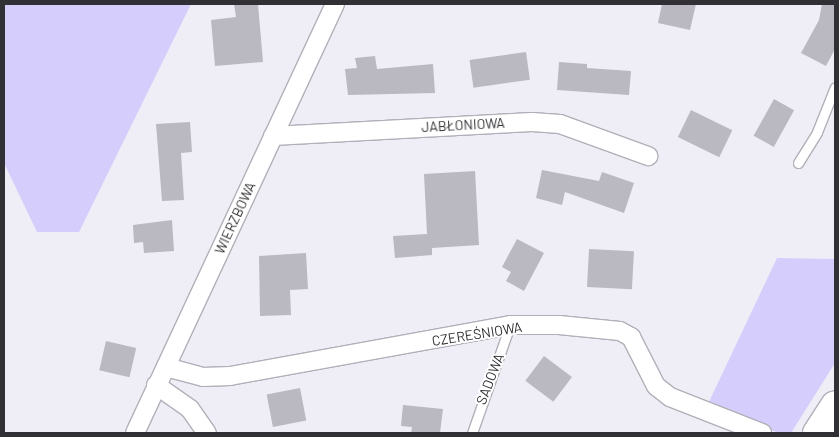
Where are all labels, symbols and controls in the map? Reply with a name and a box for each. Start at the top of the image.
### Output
street label: JABŁONIOWA [421,114,505,136]
street label: WIERZBOWA [211,179,259,257]
street label: CZEREŚNIOWA [431,319,523,349]
street label: SADOWA [473,351,507,407]

